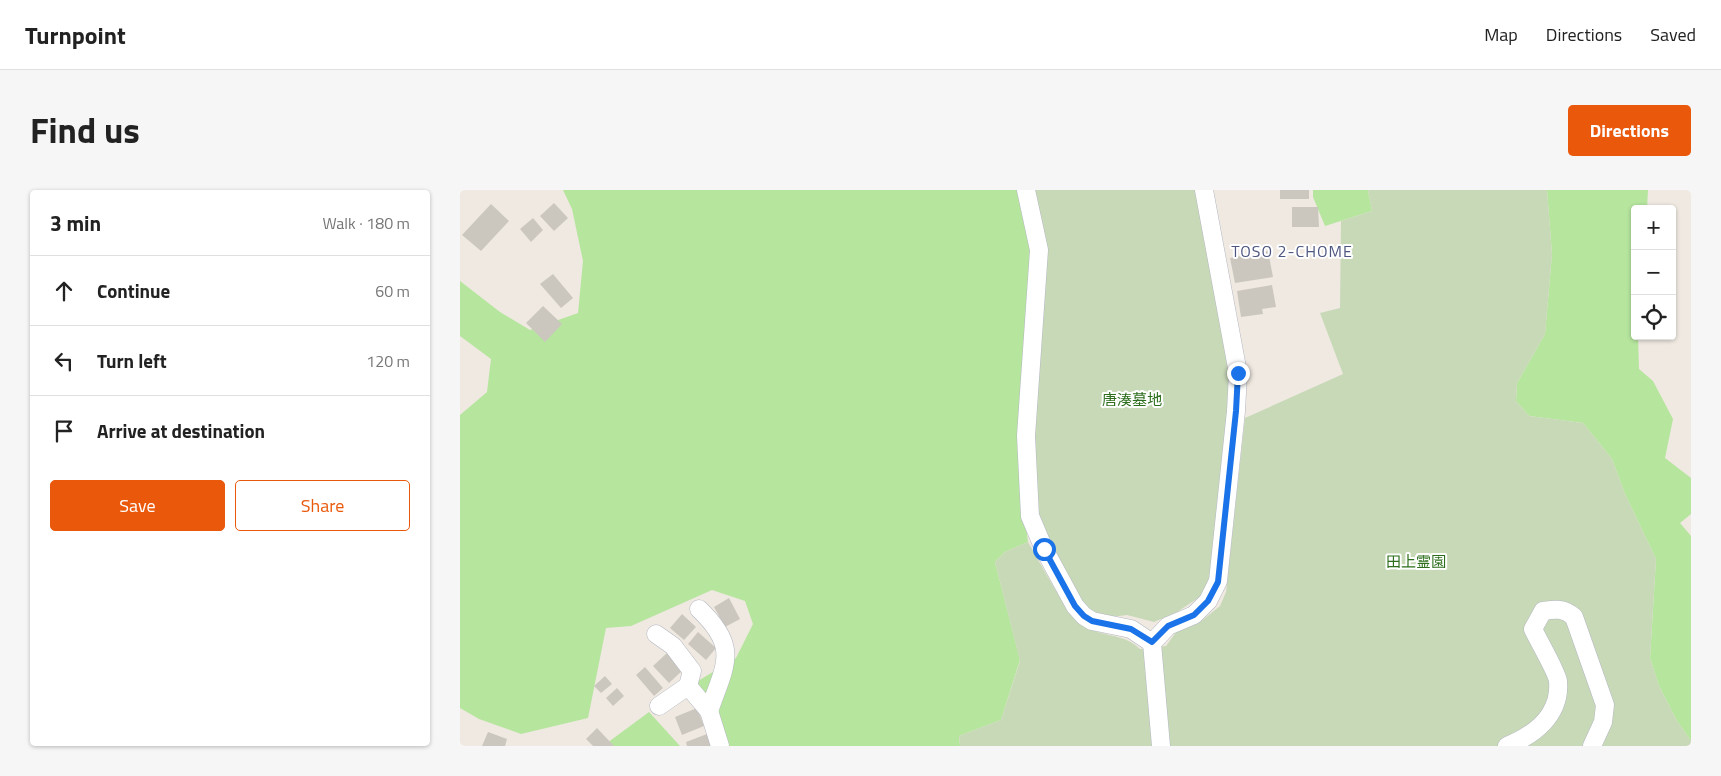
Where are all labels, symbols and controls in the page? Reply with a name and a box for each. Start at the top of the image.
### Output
text: Turnpoint [25,17,126,53]
text: Map [1484,21,1518,48]
text: Directions [1546,21,1622,48]
text: Saved [1650,21,1696,48]
text: Find us [30,103,140,157]
button: Directions [1568,105,1691,156]
map controls [1631,205,1676,340]
button: + [1631,205,1676,250]
text: 3 min [50,207,101,239]
text: Walk · 180 m [322,211,410,235]
district label: TOSO 2-CHOME [1231,239,1353,263]
button: − [1631,250,1676,295]
text: Continue [97,276,170,305]
icon: ahead [50,277,78,305]
text: 60 m [375,279,410,303]
button: locate [1631,295,1676,340]
text: Turn left [97,346,167,375]
icon: left [50,347,78,375]
text: 120 m [366,349,410,373]
route end [1227,362,1250,385]
park label: 唐湊墓地 [1102,388,1162,411]
text: Arrive at destination [97,416,265,445]
icon: arrive [50,417,78,445]
button: Save [50,480,225,531]
button: Share [235,480,410,531]
route start [1033,538,1056,561]
park label: 田上霊園 [1386,550,1446,573]

